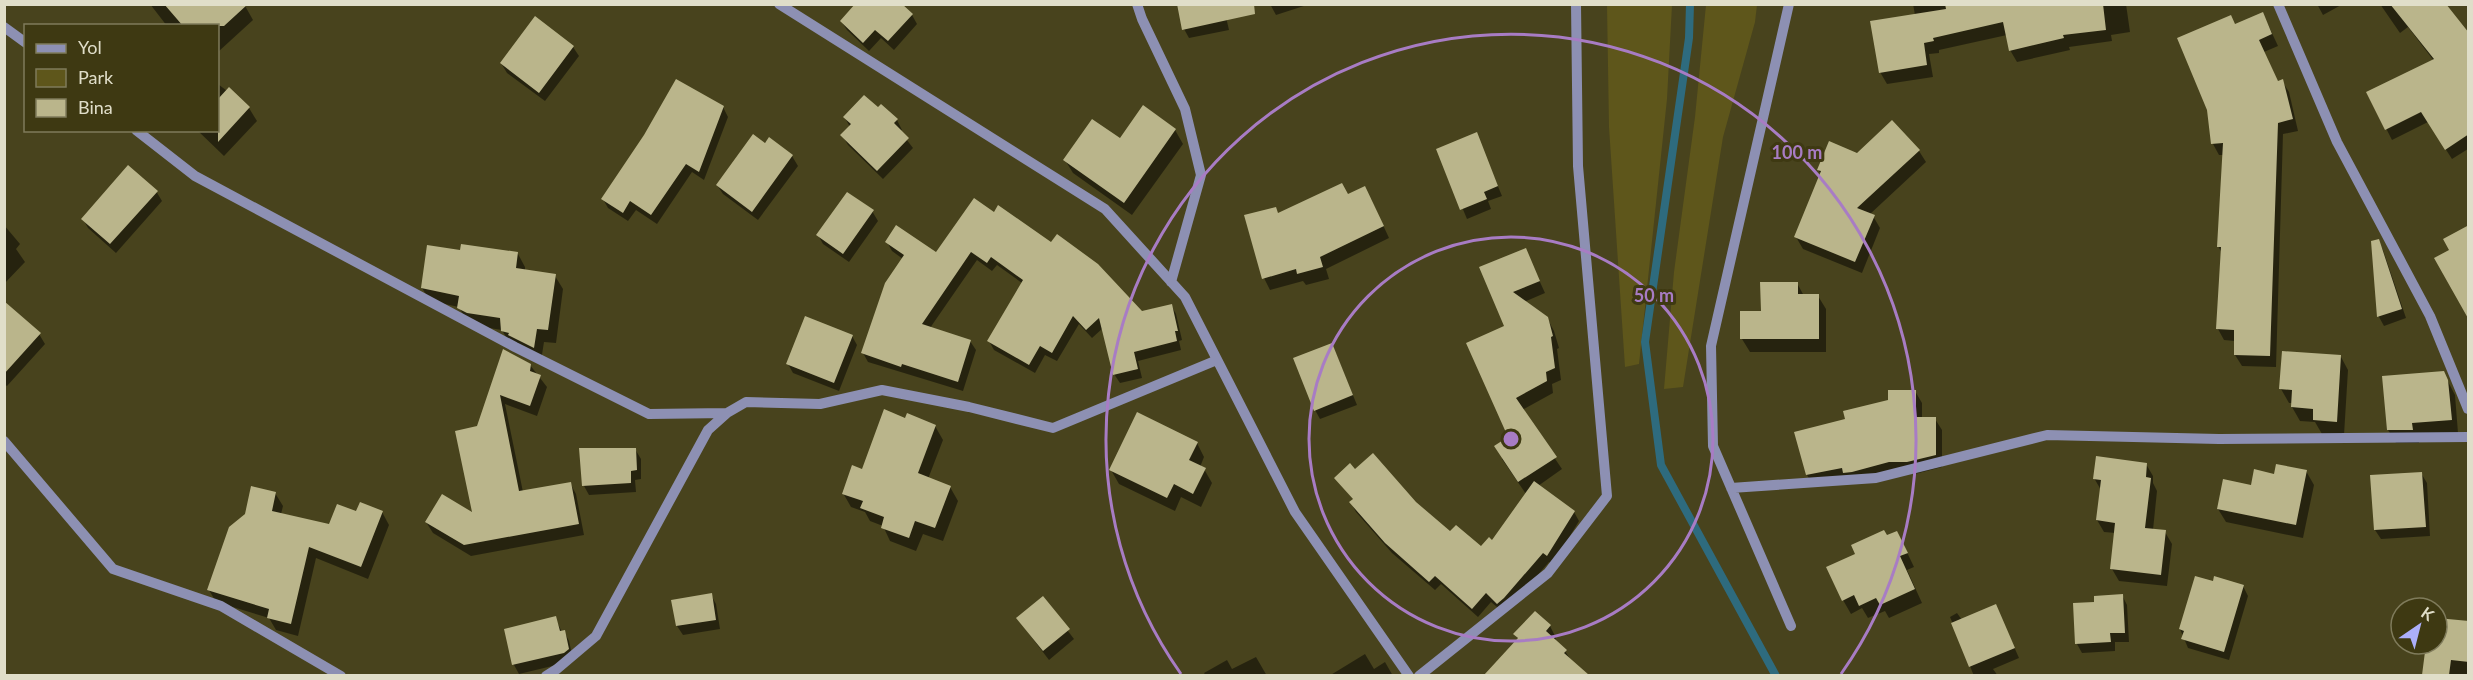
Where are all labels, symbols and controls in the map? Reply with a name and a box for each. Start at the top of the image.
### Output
legend [24,24,219,132]
text: Yol [78,36,102,58]
text: Park [78,66,114,88]
text: Bina [78,96,113,118]
text: 100 m [1772,141,1822,163]
text: 50 m [1634,284,1674,306]
centre of rings [1501,429,1521,449]
north arrow [2389,596,2449,656]
text: K [2418,602,2439,625]

